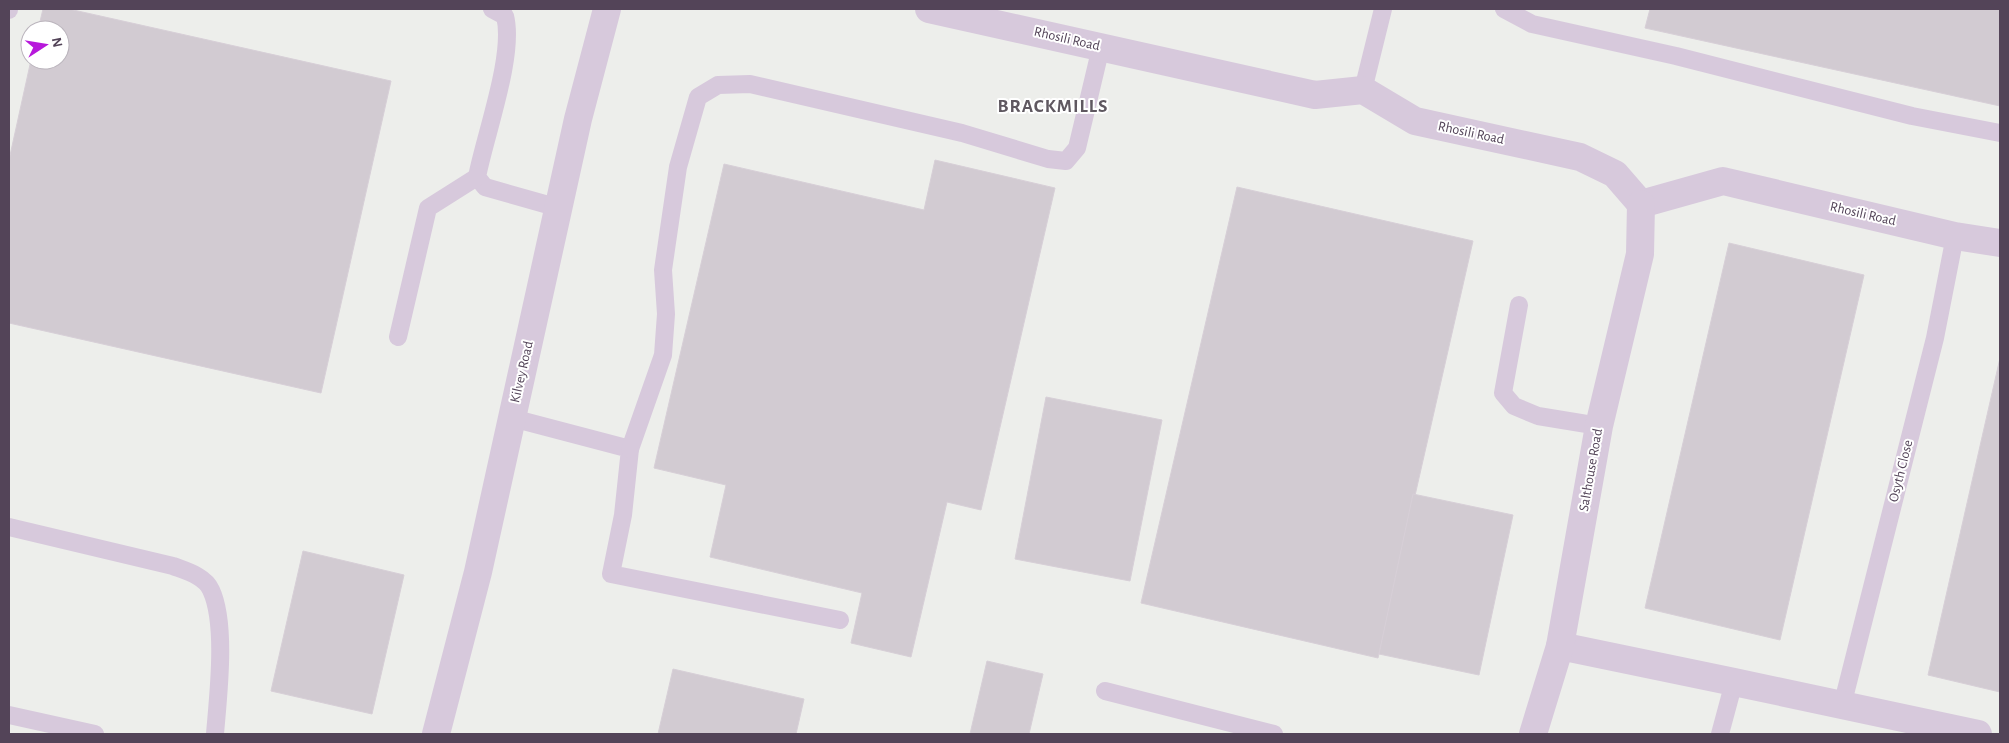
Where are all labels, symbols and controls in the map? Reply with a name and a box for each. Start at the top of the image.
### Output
north arrow [20,20,70,70]
street label: Rhosili Road [1033,25,1101,53]
text: N [49,36,65,49]
district label: BRACKMILLS [998,97,1108,116]
street label: Rhosili Road [1437,119,1505,147]
street label: Rhosili Road [1829,200,1897,228]
street label: Kilvey Road [508,340,536,404]
street label: Salthouse Road [1577,428,1605,512]
street label: Osyth Close [1887,439,1915,503]

